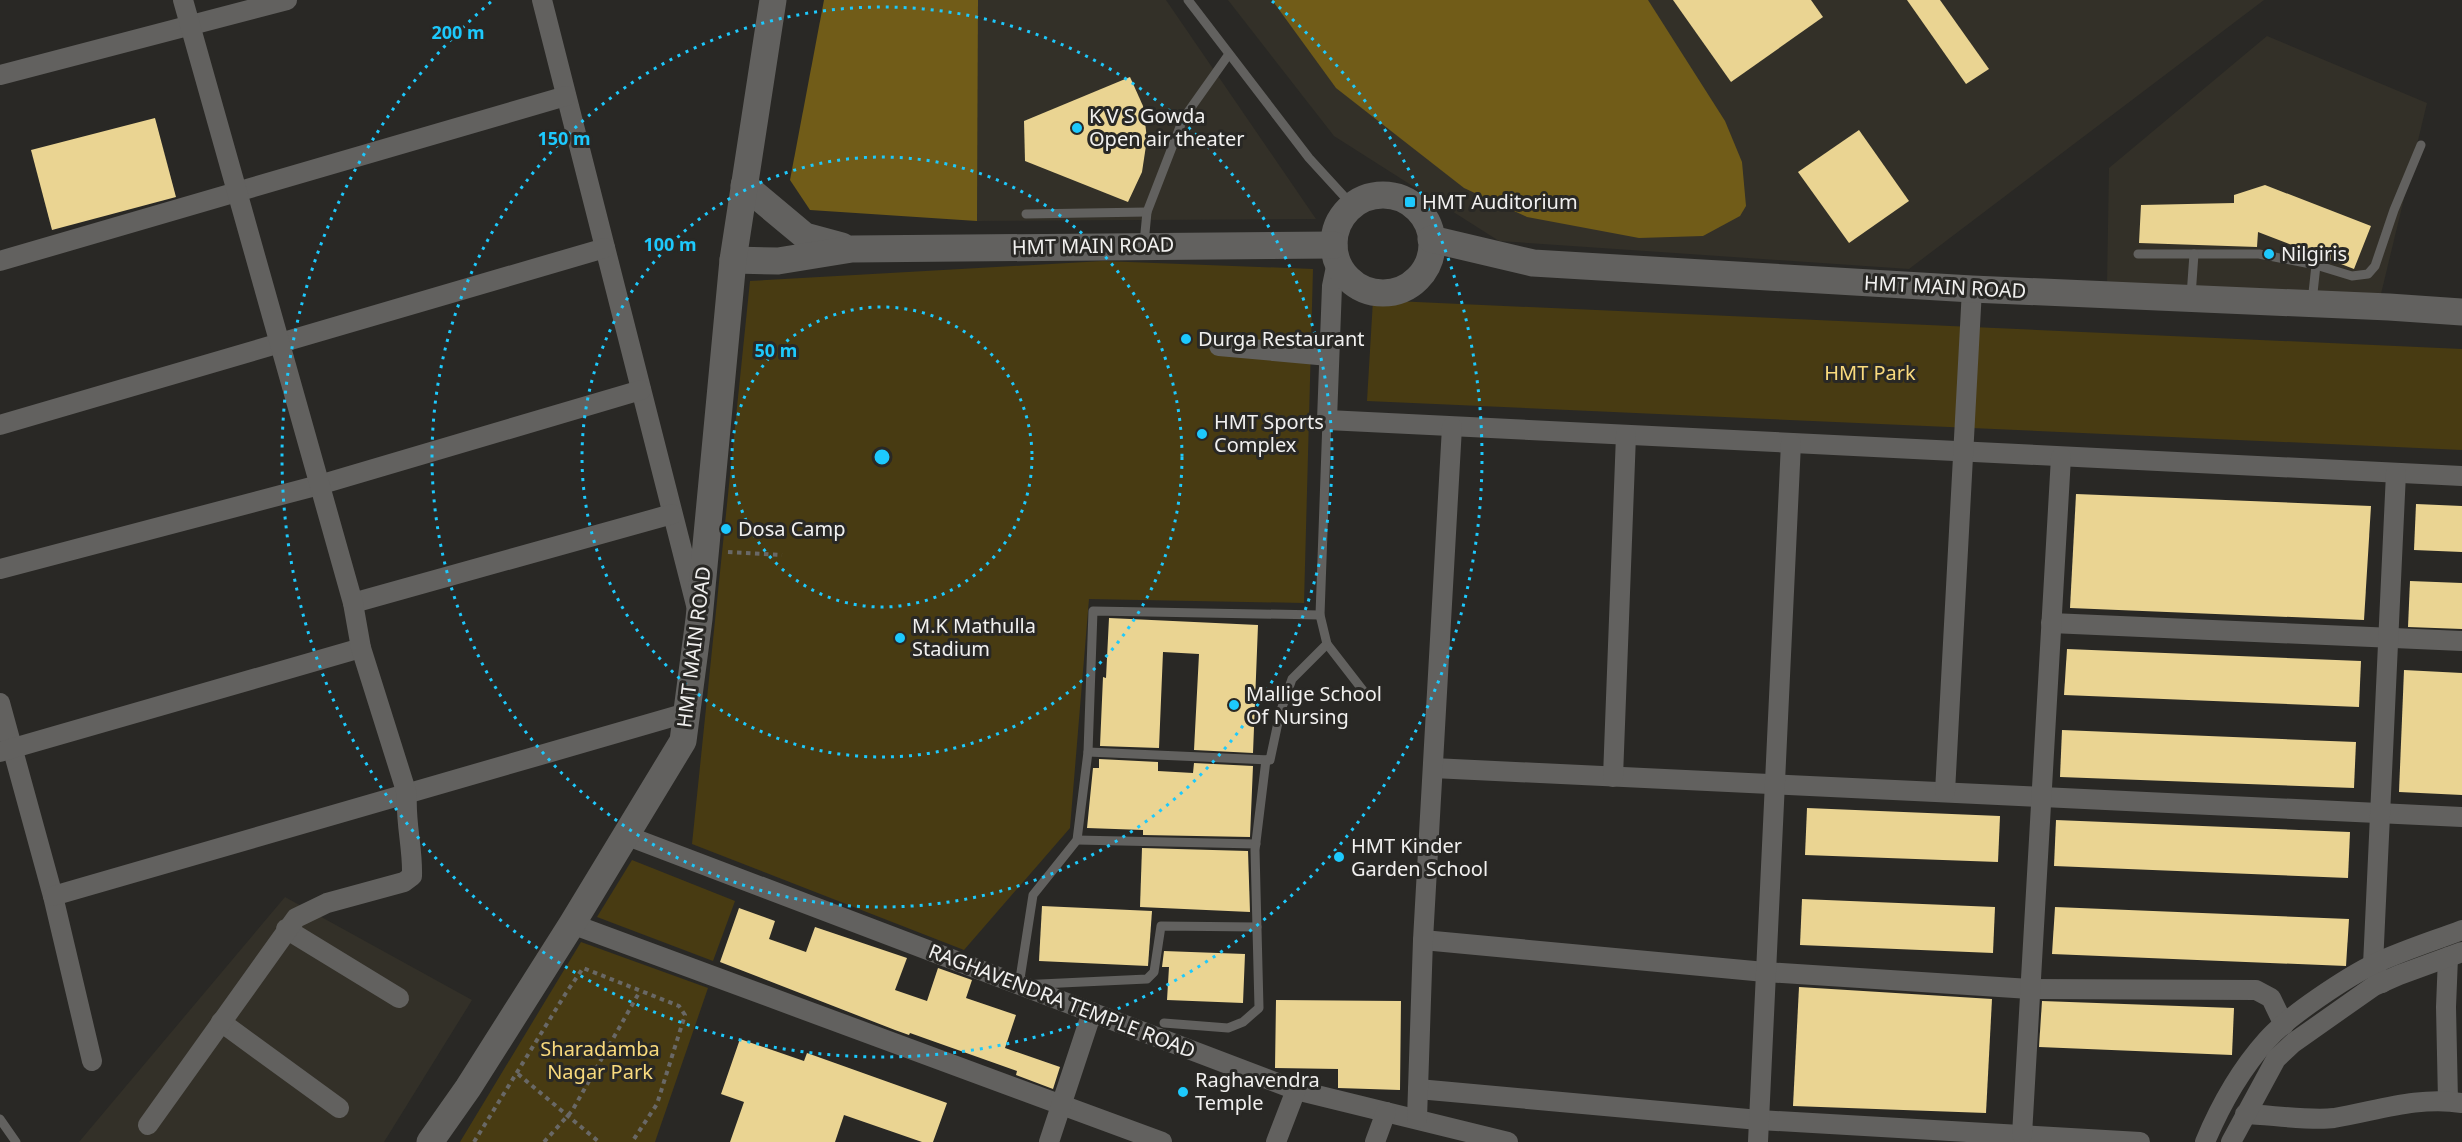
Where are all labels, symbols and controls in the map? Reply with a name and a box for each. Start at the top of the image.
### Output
text: 200 m [431,20,485,44]
place label: K V S Gowda Open air theater [1089,102,1244,152]
marker: K V S Gowda Open air theater [1070,121,1084,135]
text: 150 m [537,126,591,150]
place label: HMT Auditorium [1422,188,1578,215]
marker: HMT Auditorium [1403,195,1417,209]
street label: HMT MAIN ROAD [1012,231,1174,260]
text: 100 m [643,232,697,256]
place label: Nilgiris [2281,240,2347,267]
marker: Nilgiris [2262,247,2276,261]
street label: HMT MAIN ROAD [1863,269,2027,304]
place label: Durga Restaurant [1198,325,1365,352]
marker: Durga Restaurant [1179,332,1193,346]
text: 50 m [755,338,797,362]
park label: HMT Park [1824,359,1916,386]
place label: HMT Sports Complex [1214,408,1324,458]
marker: HMT Sports Complex [1195,427,1209,441]
centre of rings [872,447,892,467]
place label: Dosa Camp [738,515,846,542]
marker: Dosa Camp [719,522,733,536]
street label: HMT MAIN ROAD [670,565,717,729]
place label: M.K Mathulla Stadium [912,612,1036,662]
marker: M.K Mathulla Stadium [893,631,907,645]
place label: Mallige School Of Nursing [1246,680,1382,730]
marker: Mallige School Of Nursing [1227,698,1241,712]
place label: HMT Kinder Garden School [1351,832,1488,882]
marker: HMT Kinder Garden School [1332,850,1346,864]
street label: RAGHAVENDRA TEMPLE ROAD [925,937,1200,1064]
park label: Sharadamba Nagar Park [540,1035,660,1085]
place label: Raghavendra Temple [1195,1066,1320,1116]
marker: Raghavendra Temple [1176,1085,1190,1099]

